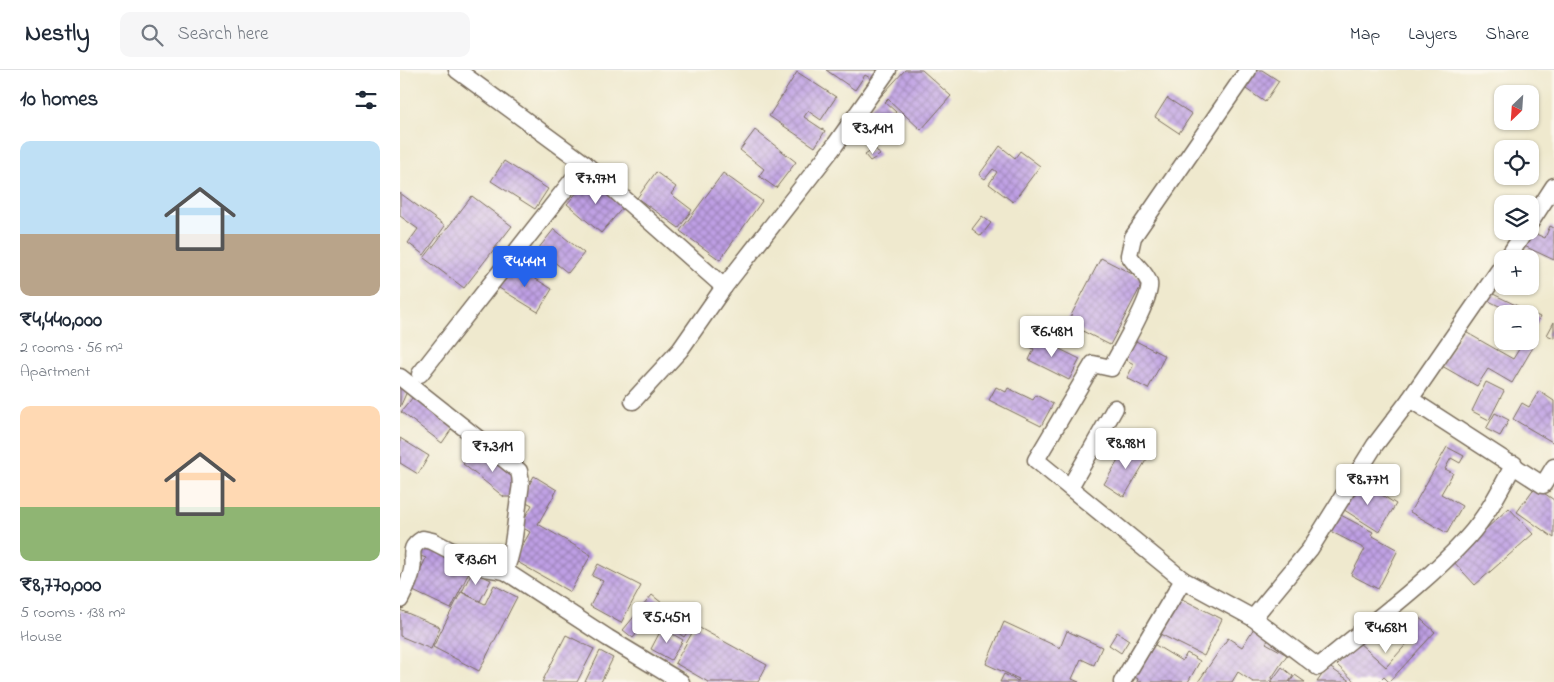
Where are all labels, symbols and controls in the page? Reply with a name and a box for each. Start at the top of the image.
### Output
search box [120,12,470,57]
text: Nestly [25,17,90,52]
icon: search [138,21,166,49]
text: Search here [178,21,269,48]
text: Map [1350,22,1380,48]
text: Layers [1408,22,1458,48]
text: Share [1486,22,1529,48]
text: 10 homes [20,85,98,115]
north arrow [1494,85,1539,130]
map controls [1494,85,1539,350]
icon: filters [352,86,380,114]
pin: ₹3.14M [832,112,914,155]
text: ₹3.14M [853,117,893,141]
button: locate [1494,140,1539,185]
pin: ₹7.97M [555,162,637,205]
text: ₹7.97M [576,167,616,191]
icon: home [155,174,245,264]
button: layers [1494,195,1539,240]
pin: ₹4.44M [484,246,566,288]
text: ₹4.44M [504,250,546,274]
button: + [1494,250,1539,295]
button: − [1494,305,1539,350]
text: ₹4,440,000 [20,306,102,336]
pin: ₹6.48M [1011,316,1093,358]
text: ₹6.48M [1031,320,1073,344]
text: 2 rooms · 56 m² [20,336,123,360]
text: Apartment [20,360,90,384]
pin: ₹8.98M [1085,428,1167,470]
pin: ₹7.31M [452,430,534,473]
text: ₹8.98M [1106,432,1146,456]
text: ₹7.31M [473,435,513,459]
icon: home [155,439,245,529]
pin: ₹8.77M [1327,464,1409,506]
text: ₹8.77M [1347,468,1389,492]
pin: ₹13.6M [435,544,517,586]
text: ₹13.6M [455,548,497,572]
text: ₹8,770,000 [20,571,101,601]
text: 5 rooms · 138 m² [20,601,126,625]
pin: ₹5.45M [626,602,708,644]
text: ₹5.45M [643,606,691,630]
pin: ₹4.68M [1345,612,1427,654]
text: ₹4.68M [1365,616,1407,640]
text: House [20,625,62,649]

